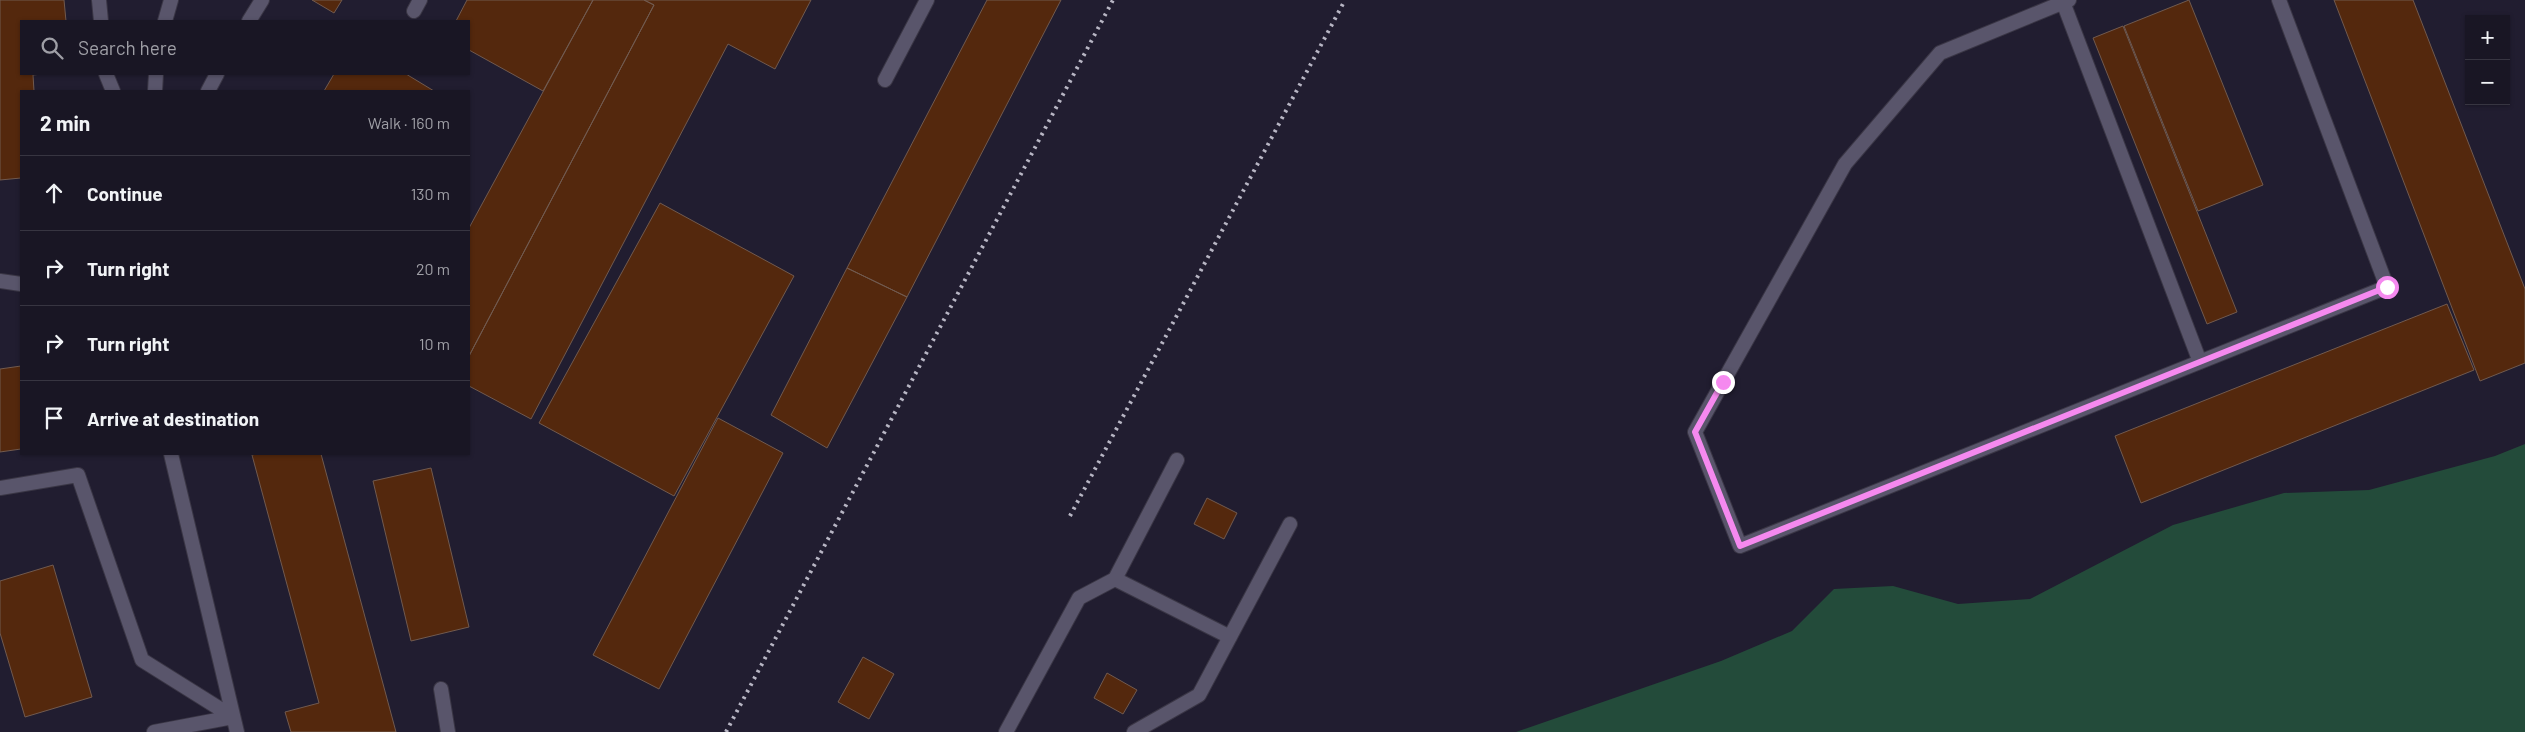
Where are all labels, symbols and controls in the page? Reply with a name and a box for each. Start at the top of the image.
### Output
map controls [2465,15,2510,105]
button: + [2465,15,2510,60]
search box [20,20,470,75]
icon: search [38,34,66,62]
text: Search here [78,36,177,59]
button: − [2465,60,2510,105]
text: 2 min [40,110,90,135]
text: Walk · 160 m [368,113,450,132]
icon: ahead [40,179,68,207]
text: Continue [87,182,163,205]
text: 130 m [411,184,450,203]
icon: right [40,254,68,282]
text: Turn right [87,257,169,280]
text: 20 m [416,259,450,278]
route start [2376,276,2399,299]
icon: right [40,329,68,357]
text: Turn right [87,332,169,355]
text: 10 m [419,334,450,353]
route end [1712,371,1735,394]
icon: arrive [40,404,68,432]
text: Arrive at destination [87,407,259,430]

